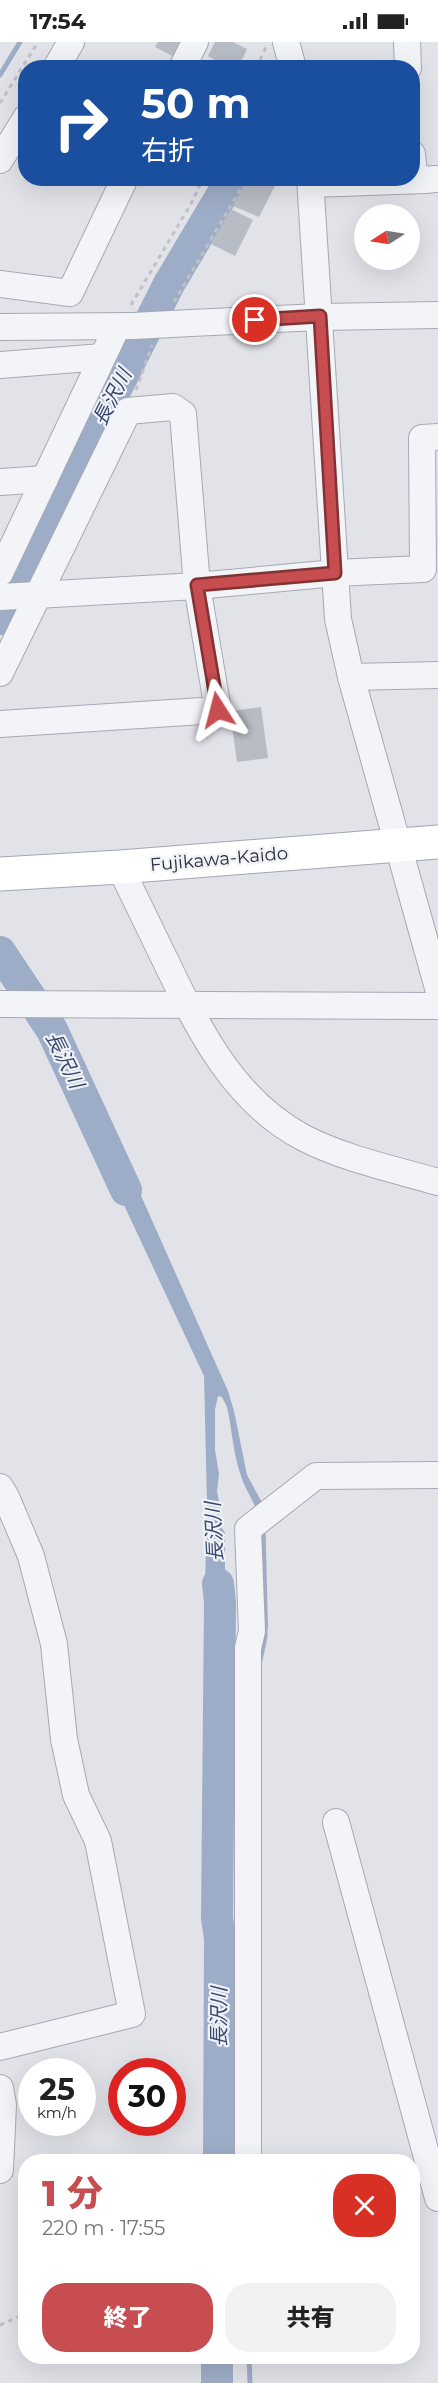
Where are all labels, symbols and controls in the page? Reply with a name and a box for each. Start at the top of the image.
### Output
text: 17:54 [30,8,86,35]
text: 50 m [141,77,250,129]
icon: right [42,84,120,162]
text: 右折 [141,134,195,167]
north arrow [354,204,420,270]
map controls [354,204,420,270]
pin [229,294,280,345]
icon: arrive [238,303,271,336]
water label: 長沢川 [88,363,137,429]
position arrow [186,678,250,742]
street label: Fujikawa-Kaido [149,842,289,876]
water label: 長沢川 [41,1028,90,1094]
water label: 長沢川 [200,1499,228,1563]
water label: 長沢川 [207,1985,231,2047]
speed limit sign: 30 [108,2058,186,2136]
text: 25 [39,2071,75,2108]
text: km/h [37,2103,77,2122]
text: 1 分 [42,2171,103,2215]
button: close [333,2174,396,2237]
text: 220 m · 17:55 [42,2216,165,2240]
button: 終了 [42,2283,213,2352]
button: 共有 [225,2283,396,2352]

